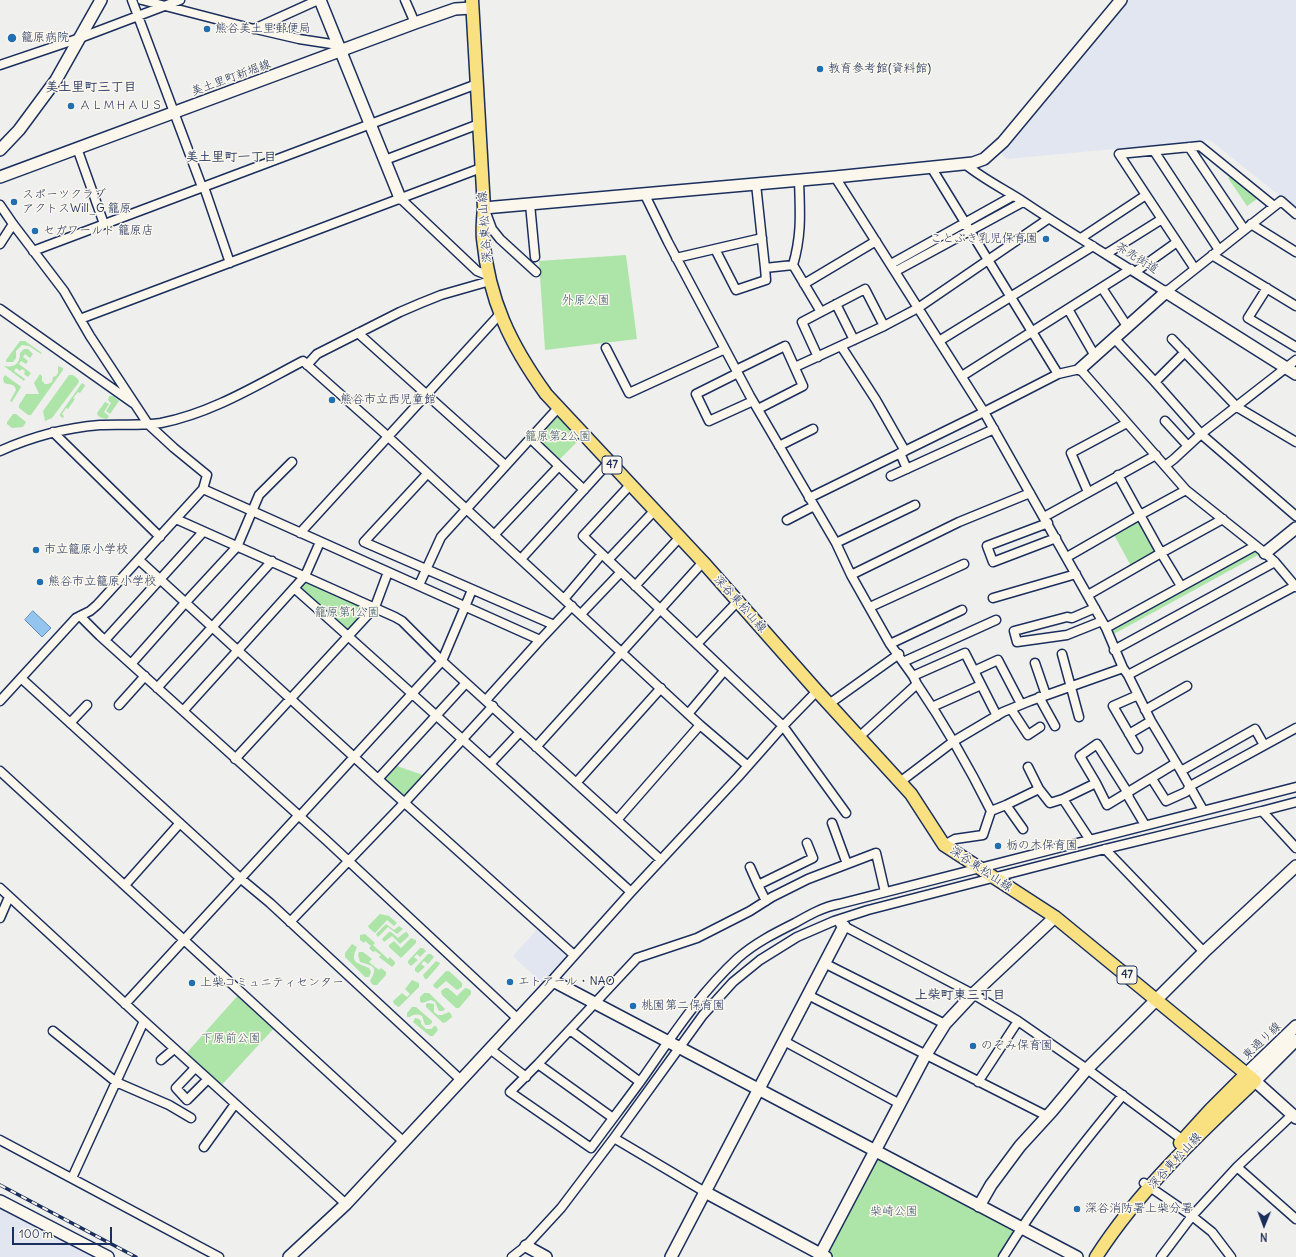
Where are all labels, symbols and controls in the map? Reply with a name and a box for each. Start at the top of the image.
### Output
place label: 熊谷美土里郵便局 [215,22,311,36]
marker: 熊谷美土里郵便局 [202,24,212,34]
place label: 籠原病院 [21,31,69,45]
marker: 籠原病院 [6,32,18,44]
street label: 美土里町新堀線 [189,57,273,99]
place label: 教育参考館(資料館) [828,62,931,76]
marker: 教育参考館(資料館) [815,64,825,74]
district label: 美土里町三丁目 [46,79,136,95]
place label: ＡＬＭＨＡＵＳ [79,99,163,113]
marker: ＡＬＭＨＡＵＳ [66,101,76,111]
district label: 美土里町一丁目 [186,149,276,165]
place label: スポーツクラブ アクトスWill_G 籠原 [22,188,131,216]
street label: 深谷東松山線 [475,191,495,263]
marker: スポーツクラブ アクトスWill_G 籠原 [9,197,19,207]
place label: セガワールド 籠原店 [43,224,154,238]
marker: セガワールド 籠原店 [30,226,40,236]
place label: ことぶき乳児保育園 [930,232,1038,246]
marker: ことぶき乳児保育園 [1041,234,1051,244]
street label: 茶売街道 [1113,239,1161,277]
park label: 外原公園 [562,294,610,308]
place label: 熊谷市立西児童館 [340,393,436,407]
marker: 熊谷市立西児童館 [327,395,337,405]
park label: 籠原第2公園 [525,430,591,444]
road number: 47 [602,456,622,474]
place label: 市立籠原小学校 [44,543,128,557]
marker: 市立籠原小学校 [31,545,41,555]
street label: 深谷東松山線 [711,572,769,636]
place label: 熊谷市立籠原小学校 [48,575,156,589]
marker: 熊谷市立籠原小学校 [35,577,45,587]
park label: 籠原第1公園 [315,606,379,620]
place label: 栃の木保育園 [1006,839,1078,853]
marker: 栃の木保育園 [993,841,1003,851]
street label: 深谷東松山線 [947,843,1015,895]
road number: 47 [1117,966,1137,984]
place label: エトアール・NAO [518,975,615,989]
place label: 上柴コミュニティセンター [200,976,344,990]
marker: エトアール・NAO [505,977,515,987]
marker: 上柴コミュニティセンター [187,978,197,988]
district label: 上柴町東三丁目 [915,987,1005,1003]
place label: 桃園第二保育園 [641,999,725,1013]
marker: 桃園第二保育園 [628,1001,638,1011]
street label: 東通り線 [1240,1019,1284,1063]
park label: 下原前公園 [201,1032,261,1046]
place label: のぞみ保育園 [981,1039,1053,1053]
marker: のぞみ保育園 [968,1041,978,1051]
street label: 深谷東松山線 [1145,1130,1205,1192]
place label: 深谷消防署上柴分署 [1085,1202,1193,1216]
marker: 深谷消防署上柴分署 [1072,1204,1082,1214]
park label: 柴崎公園 [870,1205,918,1219]
north arrow [1244,1205,1284,1245]
scale bar [14,1219,114,1245]
text: 100 m [19,1226,53,1241]
text: N [1260,1230,1268,1244]

